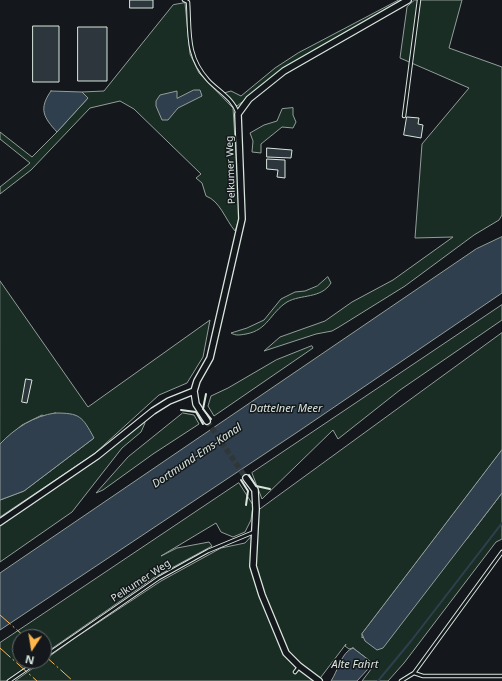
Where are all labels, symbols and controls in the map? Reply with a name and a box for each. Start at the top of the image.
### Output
street label: Pelkumer Weg [224,136,238,204]
water label: Dattelner Meer [250,402,322,416]
water label: Dortmund-Ems-Kanal [150,421,244,491]
street label: Pelkumer Weg [109,557,173,605]
north arrow [12,629,52,669]
text: N [24,652,36,669]
water label: Alte Fahrt [332,658,378,672]

